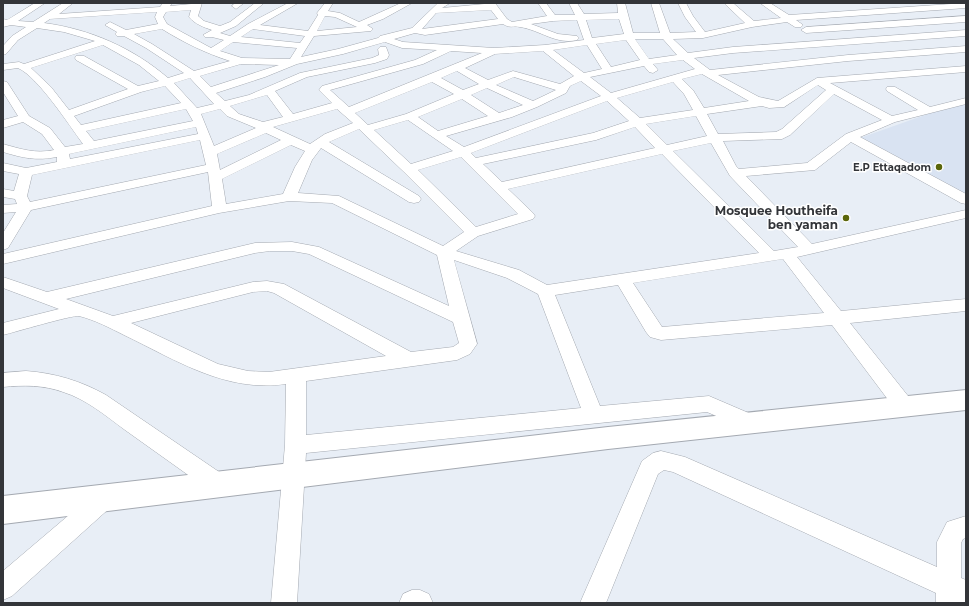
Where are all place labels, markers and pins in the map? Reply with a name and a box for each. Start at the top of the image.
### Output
place label: E.P Ettaqadom [853,161,931,174]
marker: E.P Ettaqadom [934,162,944,172]
place label: Mosquee Houtheifa ben yaman [715,203,838,232]
marker: Mosquee Houtheifa ben yaman [841,213,851,223]

